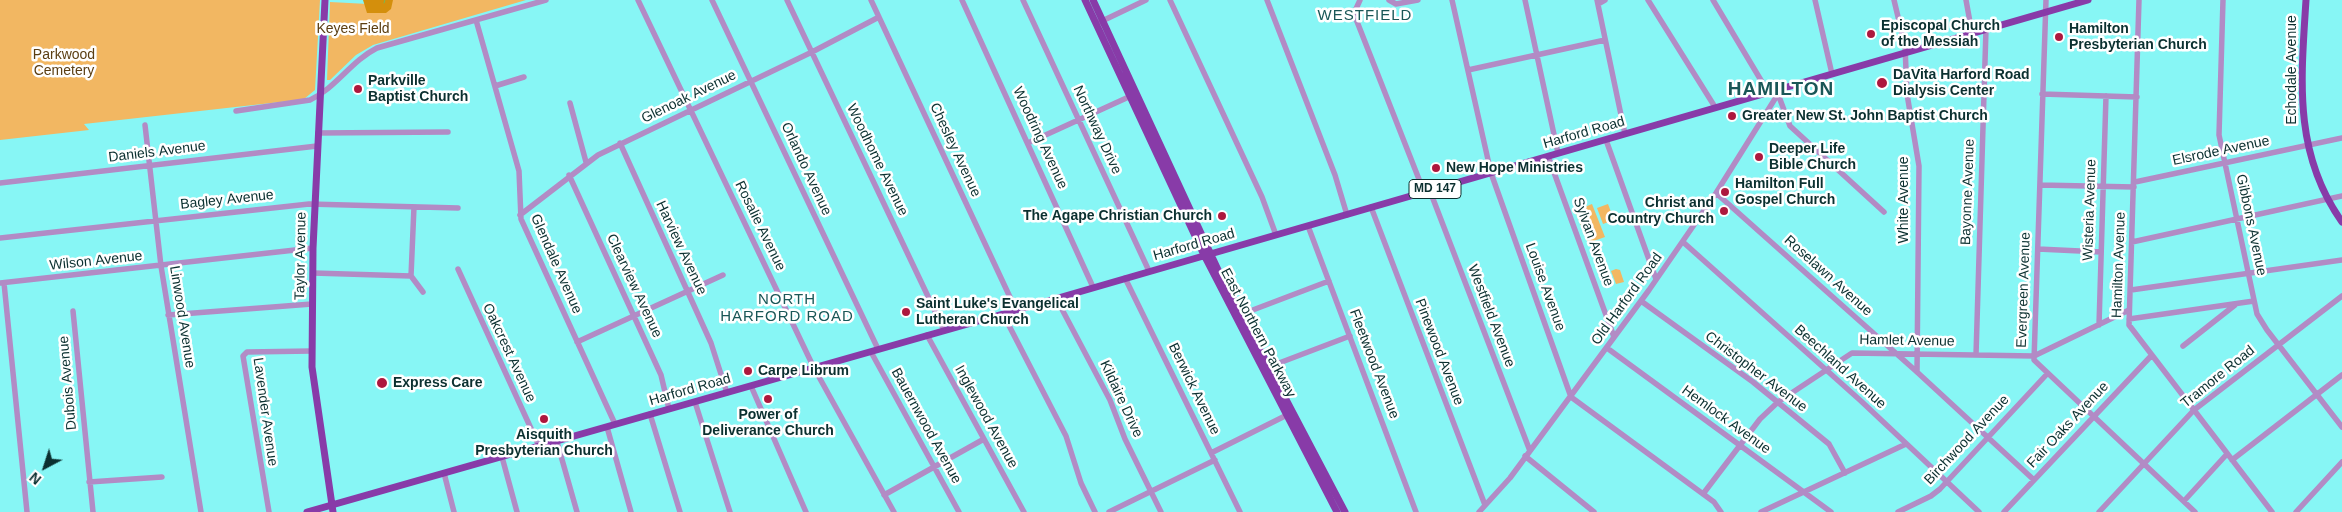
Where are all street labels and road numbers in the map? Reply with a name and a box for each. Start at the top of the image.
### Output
street label: Echodale Avenue [2284,15,2300,125]
street label: Glenoak Avenue [639,67,739,127]
street label: Northway Drive [1069,83,1125,177]
street label: Woodring Avenue [1009,84,1071,192]
street label: Chesley Avenue [926,100,984,200]
street label: Woodhome Avenue [843,101,911,219]
street label: Harford Road [1541,113,1627,153]
street label: Orlando Avenue [777,120,835,218]
street label: Elsrode Avenue [2171,133,2271,169]
street label: Daniels Avenue [107,138,207,166]
street label: Bayonne Avenue [1958,139,1978,245]
street label: White Avenue [1896,157,1912,243]
street label: Wisteria Avenue [2080,159,2100,261]
street label: Gibbons Avenue [2232,173,2270,277]
street label: Rosalie Avenue [731,178,789,274]
road number: MD 147 [1409,180,1461,198]
street label: Bagley Avenue [179,187,275,213]
street label: Sylvan Avenue [1569,195,1617,289]
street label: Harview Avenue [652,198,710,298]
street label: Taylor Avenue [292,212,310,300]
street label: Glendale Avenue [527,212,585,316]
street label: Hamilton Avenue [2109,212,2129,318]
street label: Harford Road [1151,225,1237,265]
street label: Clearview Avenue [603,231,665,341]
street label: Roselawn Avenue [1781,232,1875,320]
street label: Evergreen Avenue [2014,232,2034,348]
street label: Louise Avenue [1521,241,1569,333]
street label: Wilson Avenue [49,248,143,274]
street label: Old Harford Road [1588,250,1666,348]
street label: Westfield Avenue [1464,262,1518,370]
street label: Linwood Avenue [166,265,198,369]
street label: East Northern Parkway [1217,266,1299,400]
street label: Pinewood Avenue [1411,296,1467,408]
street label: Oakcrest Avenue [479,301,539,405]
street label: Fleetwood Avenue [1345,307,1403,421]
street label: Beechland Avenue [1791,322,1889,412]
street label: Christopher Avenue [1702,328,1810,416]
street label: Hamlet Avenue [1859,332,1955,350]
street label: Dubois Avenue [56,335,80,431]
street label: Berwick Avenue [1165,340,1223,438]
street label: Tramore Road [2178,342,2258,412]
street label: Lavender Avenue [249,357,281,467]
street label: Kildaire Drive [1096,358,1146,440]
street label: Inglewood Avenue [951,363,1021,471]
street label: Bauernwood Avenue [887,365,965,487]
street label: Harford Road [647,370,733,410]
street label: Fair Oaks Avenue [2024,378,2112,472]
street label: Hemlock Avenue [1678,382,1774,458]
street label: Birchwood Avenue [1921,392,2013,488]

